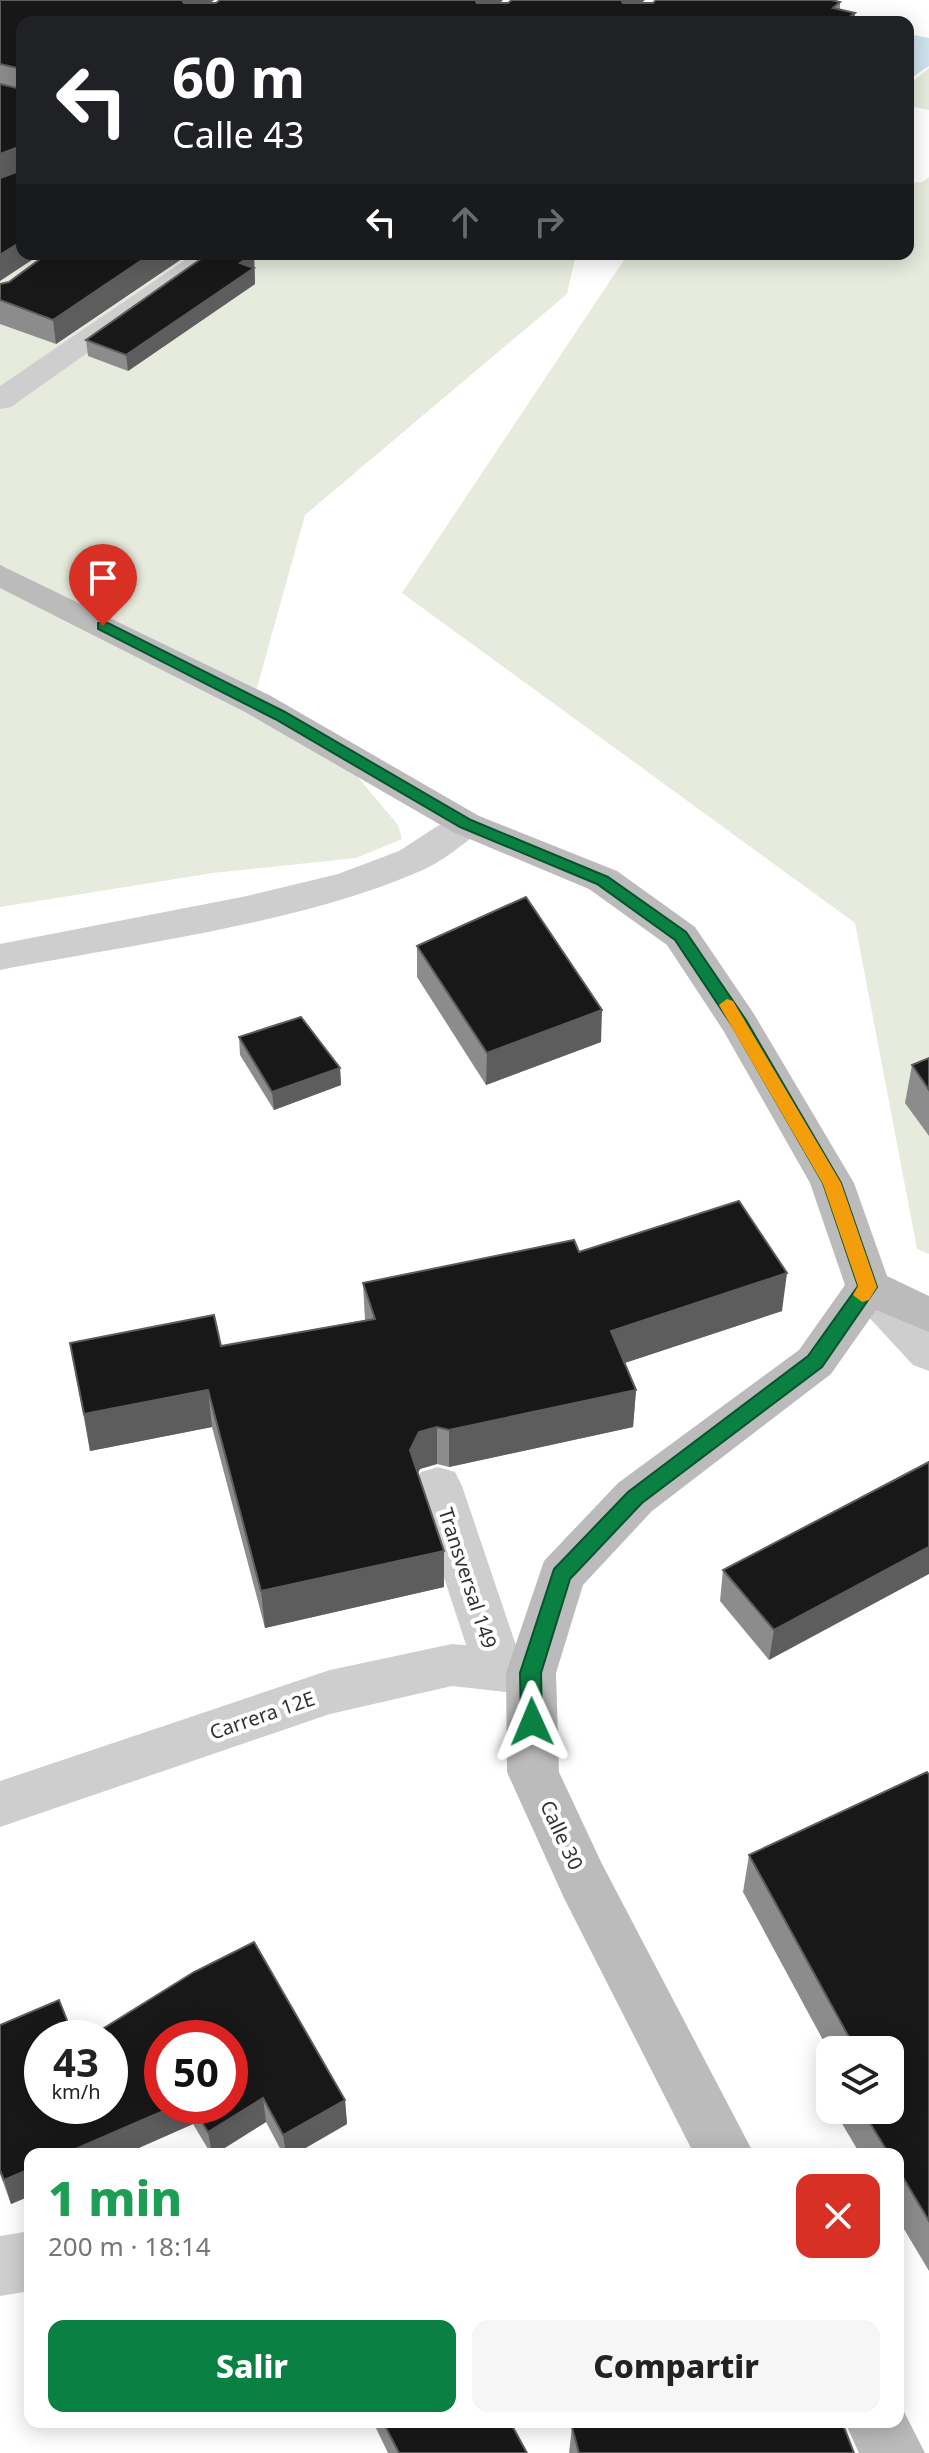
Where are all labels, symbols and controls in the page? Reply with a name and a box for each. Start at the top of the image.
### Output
text: 60 m [172,38,305,114]
icon: left [40,48,144,152]
text: Calle 43 [172,110,304,159]
icon: left [359,200,403,244]
icon: ahead [443,200,487,244]
icon: right [527,200,571,244]
pin [69,544,137,626]
icon: arrive [81,556,125,600]
street label: Transversal 149 [433,1504,503,1652]
position arrow [490,1680,574,1764]
street label: Carrera 12E [206,1684,318,1746]
street label: Calle 30 [534,1796,590,1874]
speed limit sign: 50 [144,2020,248,2124]
text: 43 [53,2034,99,2089]
map controls [816,2036,904,2124]
button: layers [816,2036,904,2124]
text: km/h [51,2078,101,2105]
text: 1 min [48,2165,182,2230]
button: close [796,2174,880,2258]
text: 200 m · 18:14 [48,2228,211,2264]
button: Salir [48,2320,456,2412]
button: Compartir [472,2320,880,2412]

